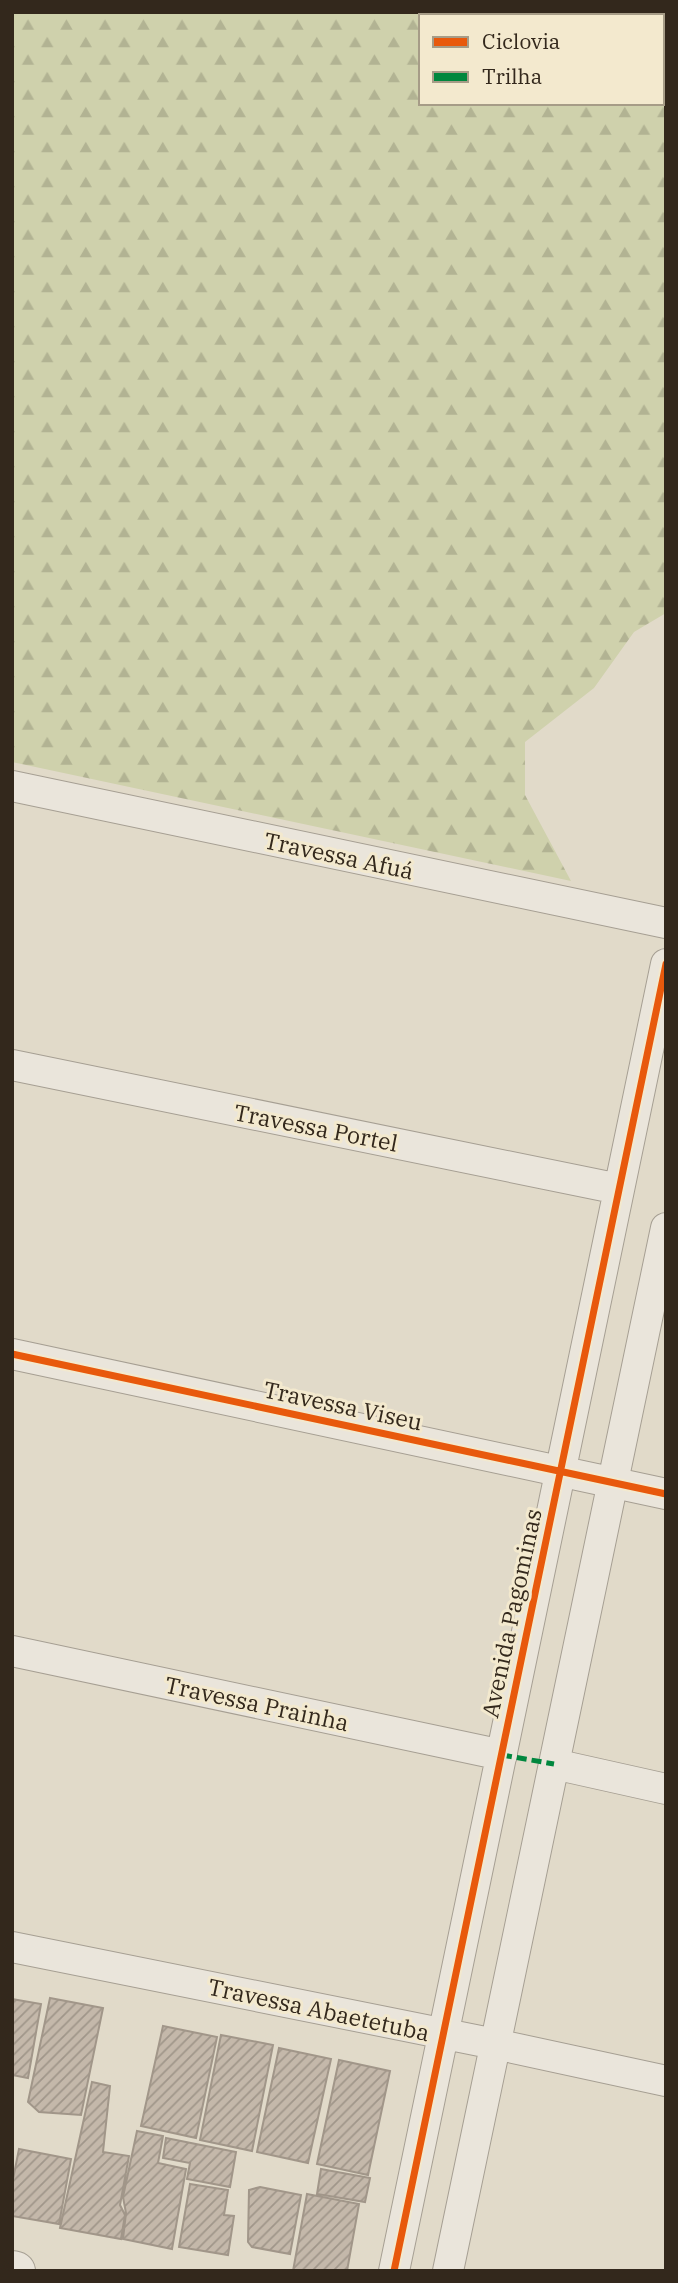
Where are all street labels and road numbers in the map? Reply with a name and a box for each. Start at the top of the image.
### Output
street label: Travessa Afuá [261,825,417,885]
street label: Travessa Portel [231,1096,401,1158]
street label: Travessa Viseu [261,1374,425,1436]
street label: Avenida Pagominas [474,1506,548,1720]
street label: Travessa Prainha [162,1669,352,1737]
street label: Travessa Abaetetuba [206,1971,432,2047]

